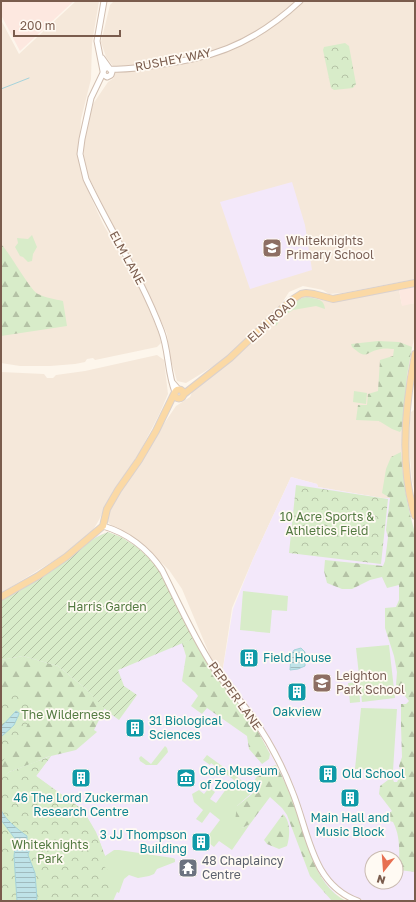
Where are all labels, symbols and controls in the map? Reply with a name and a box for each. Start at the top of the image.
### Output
scale bar [14,12,120,38]
text: 200 m [20,18,55,33]
street label: RUSHEY WAY [134,45,212,74]
street label: ELM LANE [107,228,148,287]
place label: Whiteknights Primary School [286,233,374,262]
school or university icon: Whiteknights Primary School [261,237,283,259]
street label: ELM ROAD [244,294,299,346]
park label: 10 Acre Sports & Athletics Field [280,509,374,538]
park label: Harris Garden [67,599,147,614]
building icon: Field House [238,647,260,669]
place label: Field House [263,650,331,665]
street label: PEPPER LANE [206,659,265,733]
place label: Leighton Park School [336,668,405,697]
school or university icon: Leighton Park School [311,672,333,694]
building icon: Oakview [286,681,308,703]
place label: Oakview [272,704,322,719]
park label: The Wilderness [21,707,111,722]
place label: 31 Biological Sciences [149,713,222,742]
building icon: 31 Biological Sciences [124,717,146,739]
place label: Cole Museum of Zoology [200,763,278,792]
building icon: Old School [317,763,339,785]
place label: Old School [342,766,405,781]
building icon: 46 The Lord Zuckerman Research Centre [70,767,92,789]
museum icon: Cole Museum of Zoology [175,767,197,789]
building icon: Main Hall and Music Block [339,787,361,809]
place label: 46 The Lord Zuckerman Research Centre [14,790,148,819]
place label: Main Hall and Music Block [311,810,389,839]
place label: 3 JJ Thompson Building [100,827,187,856]
building icon: 3 JJ Thompson Building [190,831,212,853]
park label: Whiteknights Park [11,837,89,866]
north arrow [364,850,404,890]
place label: 48 Chaplaincy Centre [202,853,284,882]
temple icon: 48 Chaplaincy Centre [177,857,199,879]
text: N [375,873,387,887]

